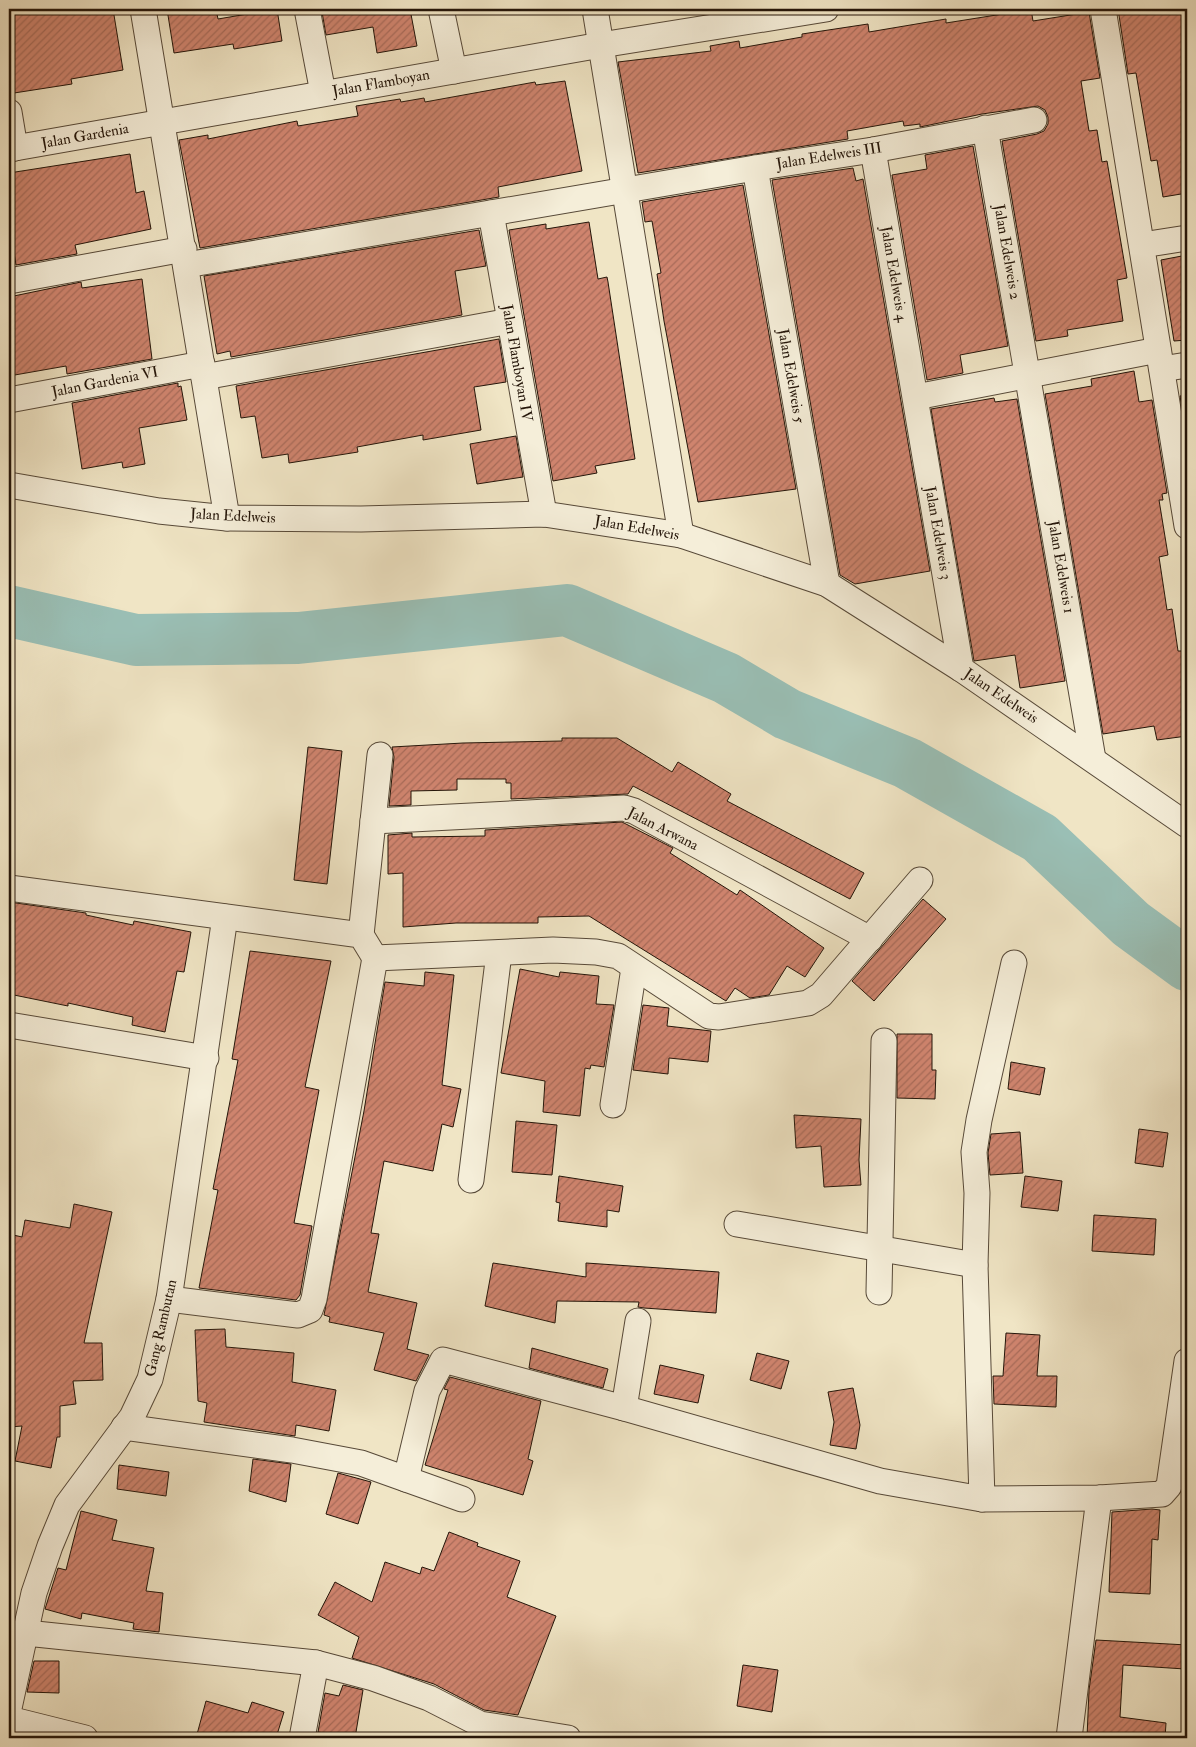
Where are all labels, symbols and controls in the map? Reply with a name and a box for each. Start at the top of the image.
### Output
street label: Jalan Flamboyan [330,65,432,102]
street label: Jalan Gardenia [39,119,131,154]
street label: Jalan Edelweis III [774,138,883,175]
street label: Jalan Edelweis 2 [988,202,1025,302]
street label: Jalan Edelweis 4 [875,224,912,324]
street label: Jalan Flamboyan IV [496,302,537,425]
street label: Jalan Edelweis 5 [772,326,809,425]
street label: Jalan Gardenia VI [49,362,160,403]
street label: Jalan Edelweis 3 [919,484,956,581]
street label: Jalan Edelweis [189,504,276,529]
street label: Jalan Edelweis [592,511,681,546]
street label: Jalan Edelweis 1 [1042,518,1079,615]
street label: Jalan Edelweis [959,664,1042,729]
street label: Jalan Arwana [623,803,702,856]
street label: Gang Rambutan [141,1277,181,1379]

